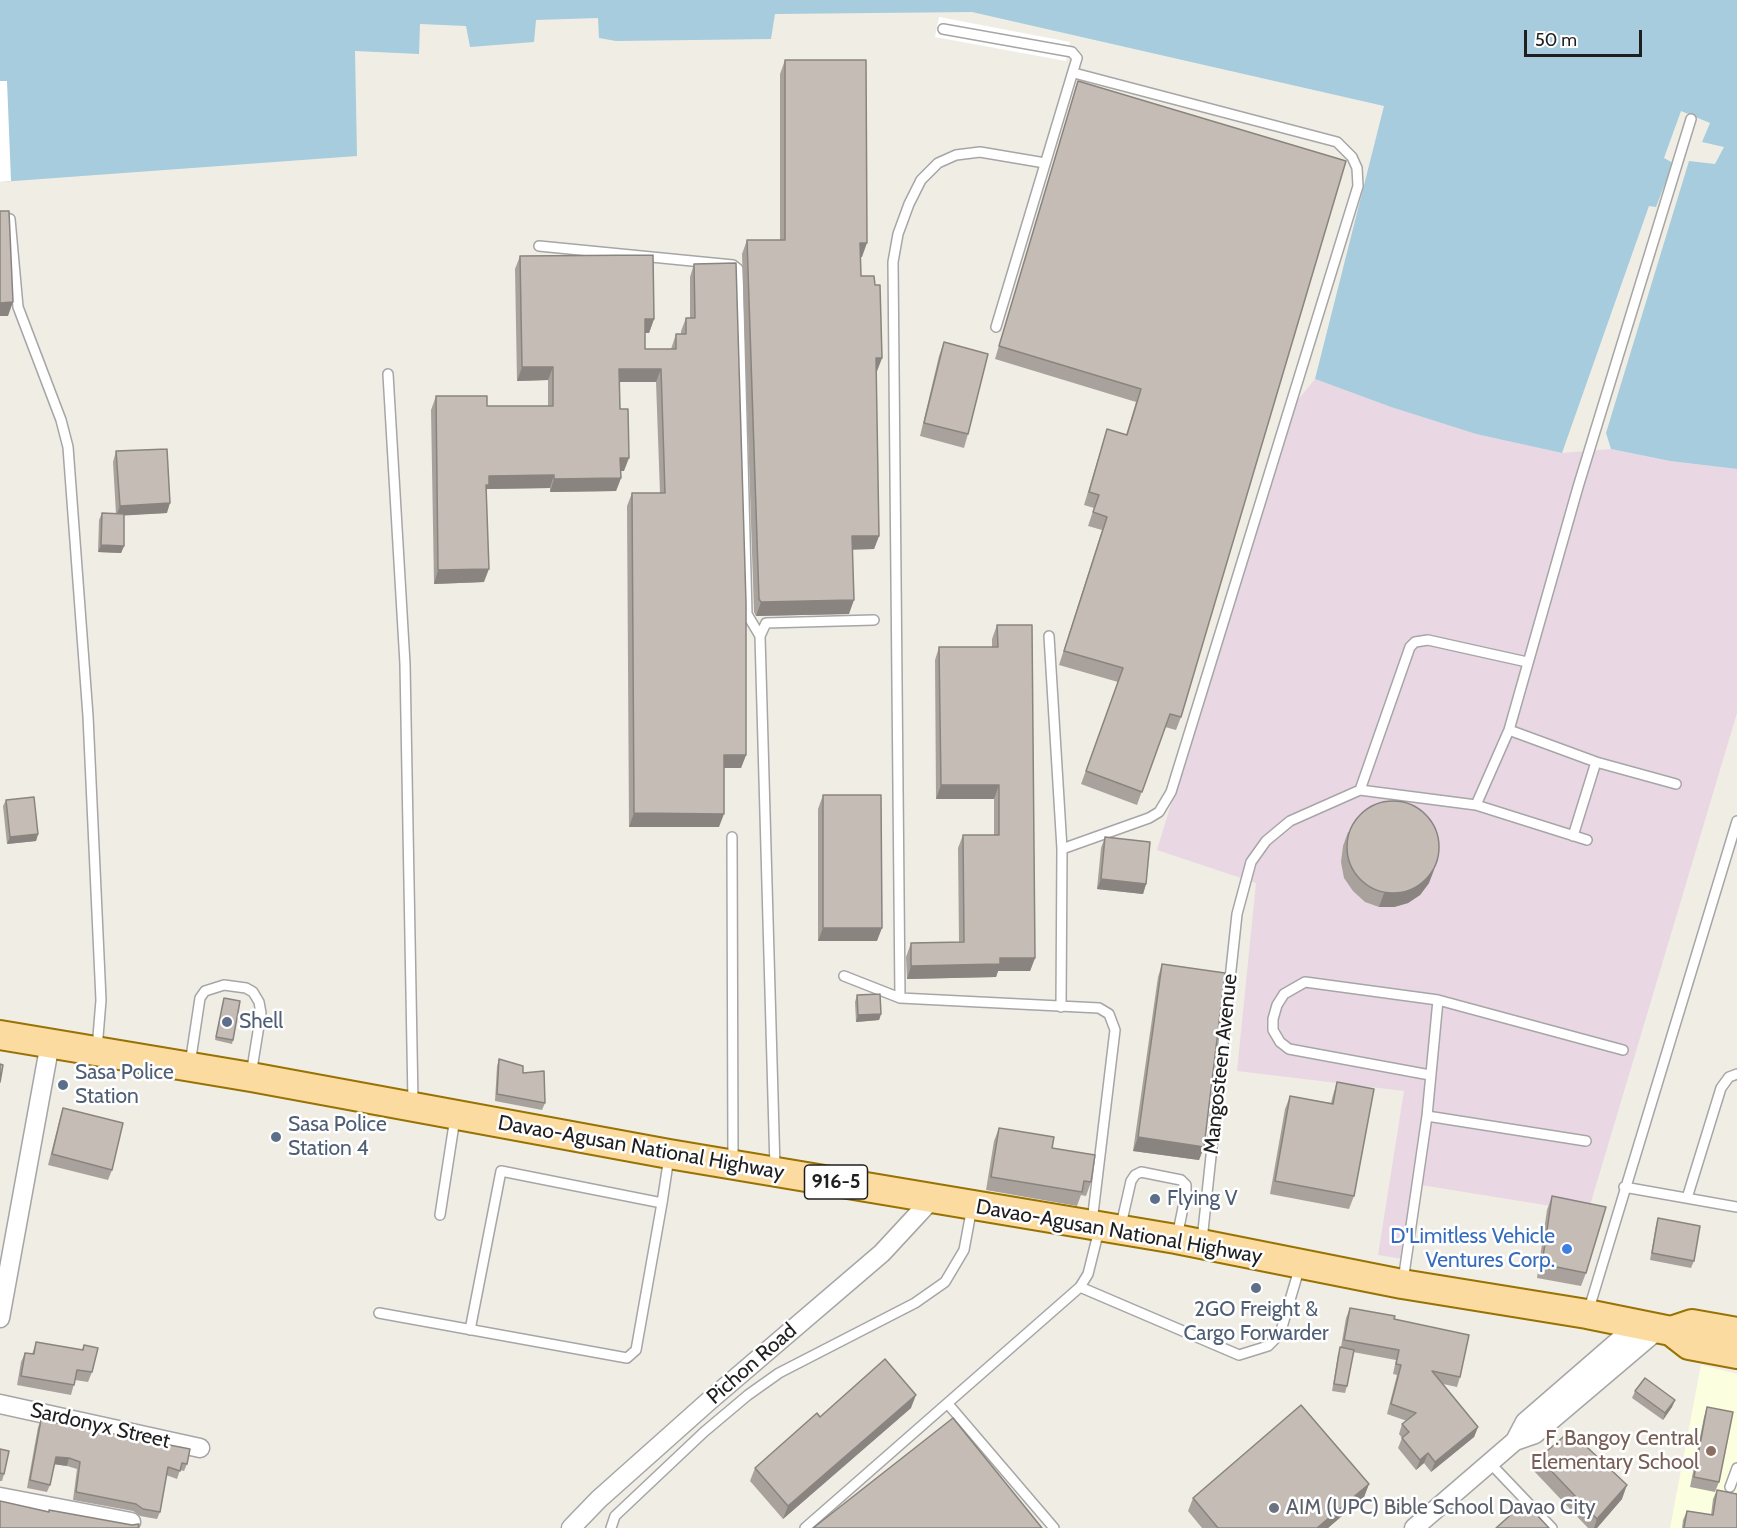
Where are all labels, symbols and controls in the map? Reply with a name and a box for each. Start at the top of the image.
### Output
scale bar [1527,18,1646,56]
text: 50 m [1535,29,1577,51]
street label: Mangosteen Avenue [1199,973,1243,1155]
place label: Shell [239,1009,283,1035]
marker: Shell [220,1015,234,1029]
place label: Sasa Police Station [75,1060,174,1110]
marker: Sasa Police Station [56,1078,70,1092]
street label: Davao-Agusan National Highway [496,1110,786,1186]
place label: Sasa Police Station 4 [288,1112,387,1162]
marker: Sasa Police Station 4 [269,1130,283,1144]
road number: 916-5 [804,1165,868,1199]
place label: Flying V [1167,1186,1238,1212]
marker: Flying V [1148,1192,1162,1206]
street label: Davao-Agusan National Highway [974,1194,1264,1270]
place label: D'Limitless Vehicle Ventures Corp. [1390,1224,1555,1274]
marker: D'Limitless Vehicle Ventures Corp. [1560,1242,1574,1256]
marker: 2GO Freight & Cargo Forwarder [1249,1281,1263,1295]
place label: 2GO Freight & Cargo Forwarder [1183,1297,1329,1347]
street label: Pichon Road [702,1318,802,1410]
street label: Sardonyx Street [28,1398,172,1454]
place label: F. Bangoy Central Elementary School [1531,1426,1699,1476]
marker: F. Bangoy Central Elementary School [1704,1444,1718,1458]
place label: AIM (UPC) Bible School Davao City [1286,1495,1596,1521]
marker: AIM (UPC) Bible School Davao City [1267,1501,1281,1515]

